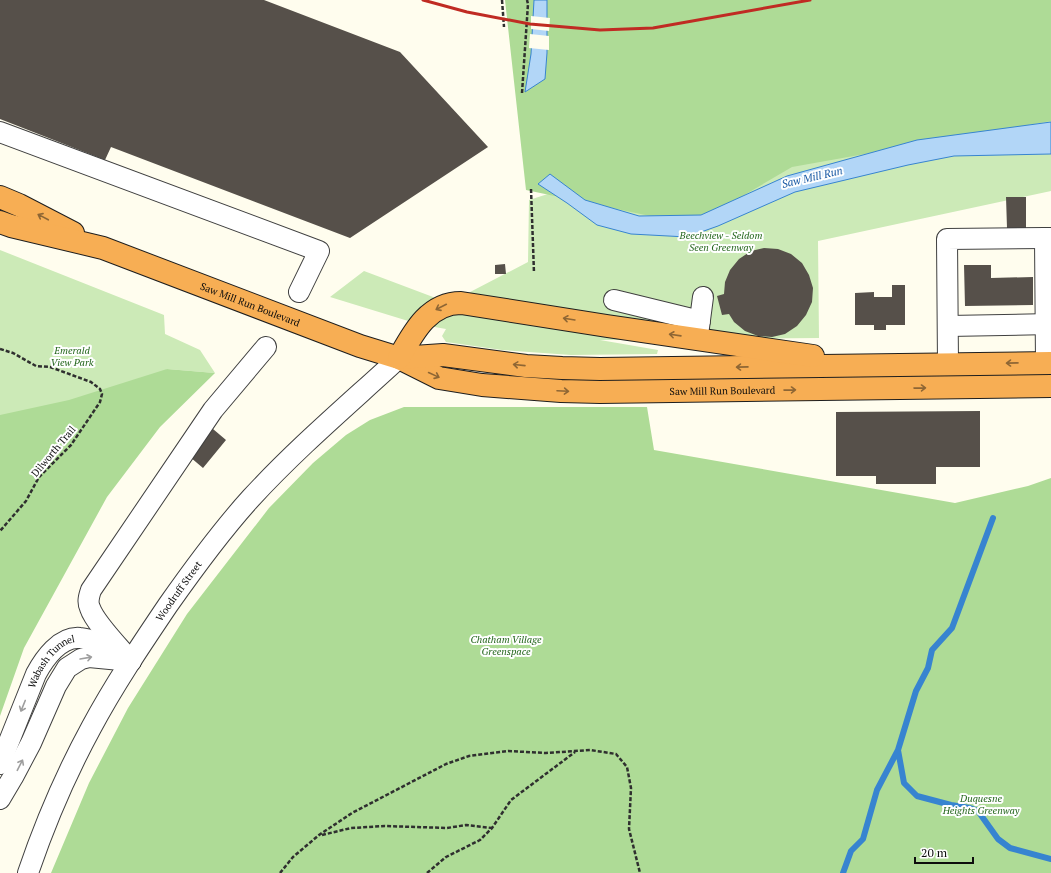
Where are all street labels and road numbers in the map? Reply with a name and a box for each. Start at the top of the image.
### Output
street label: Saw Mill Run Boulevard [198,280,302,330]
street label: Saw Mill Run Boulevard [669,384,776,398]
street label: Dilworth Trail [28,423,78,479]
street label: Woodruff Street [153,558,205,624]
street label: Wabash Tunnel [25,632,76,690]

